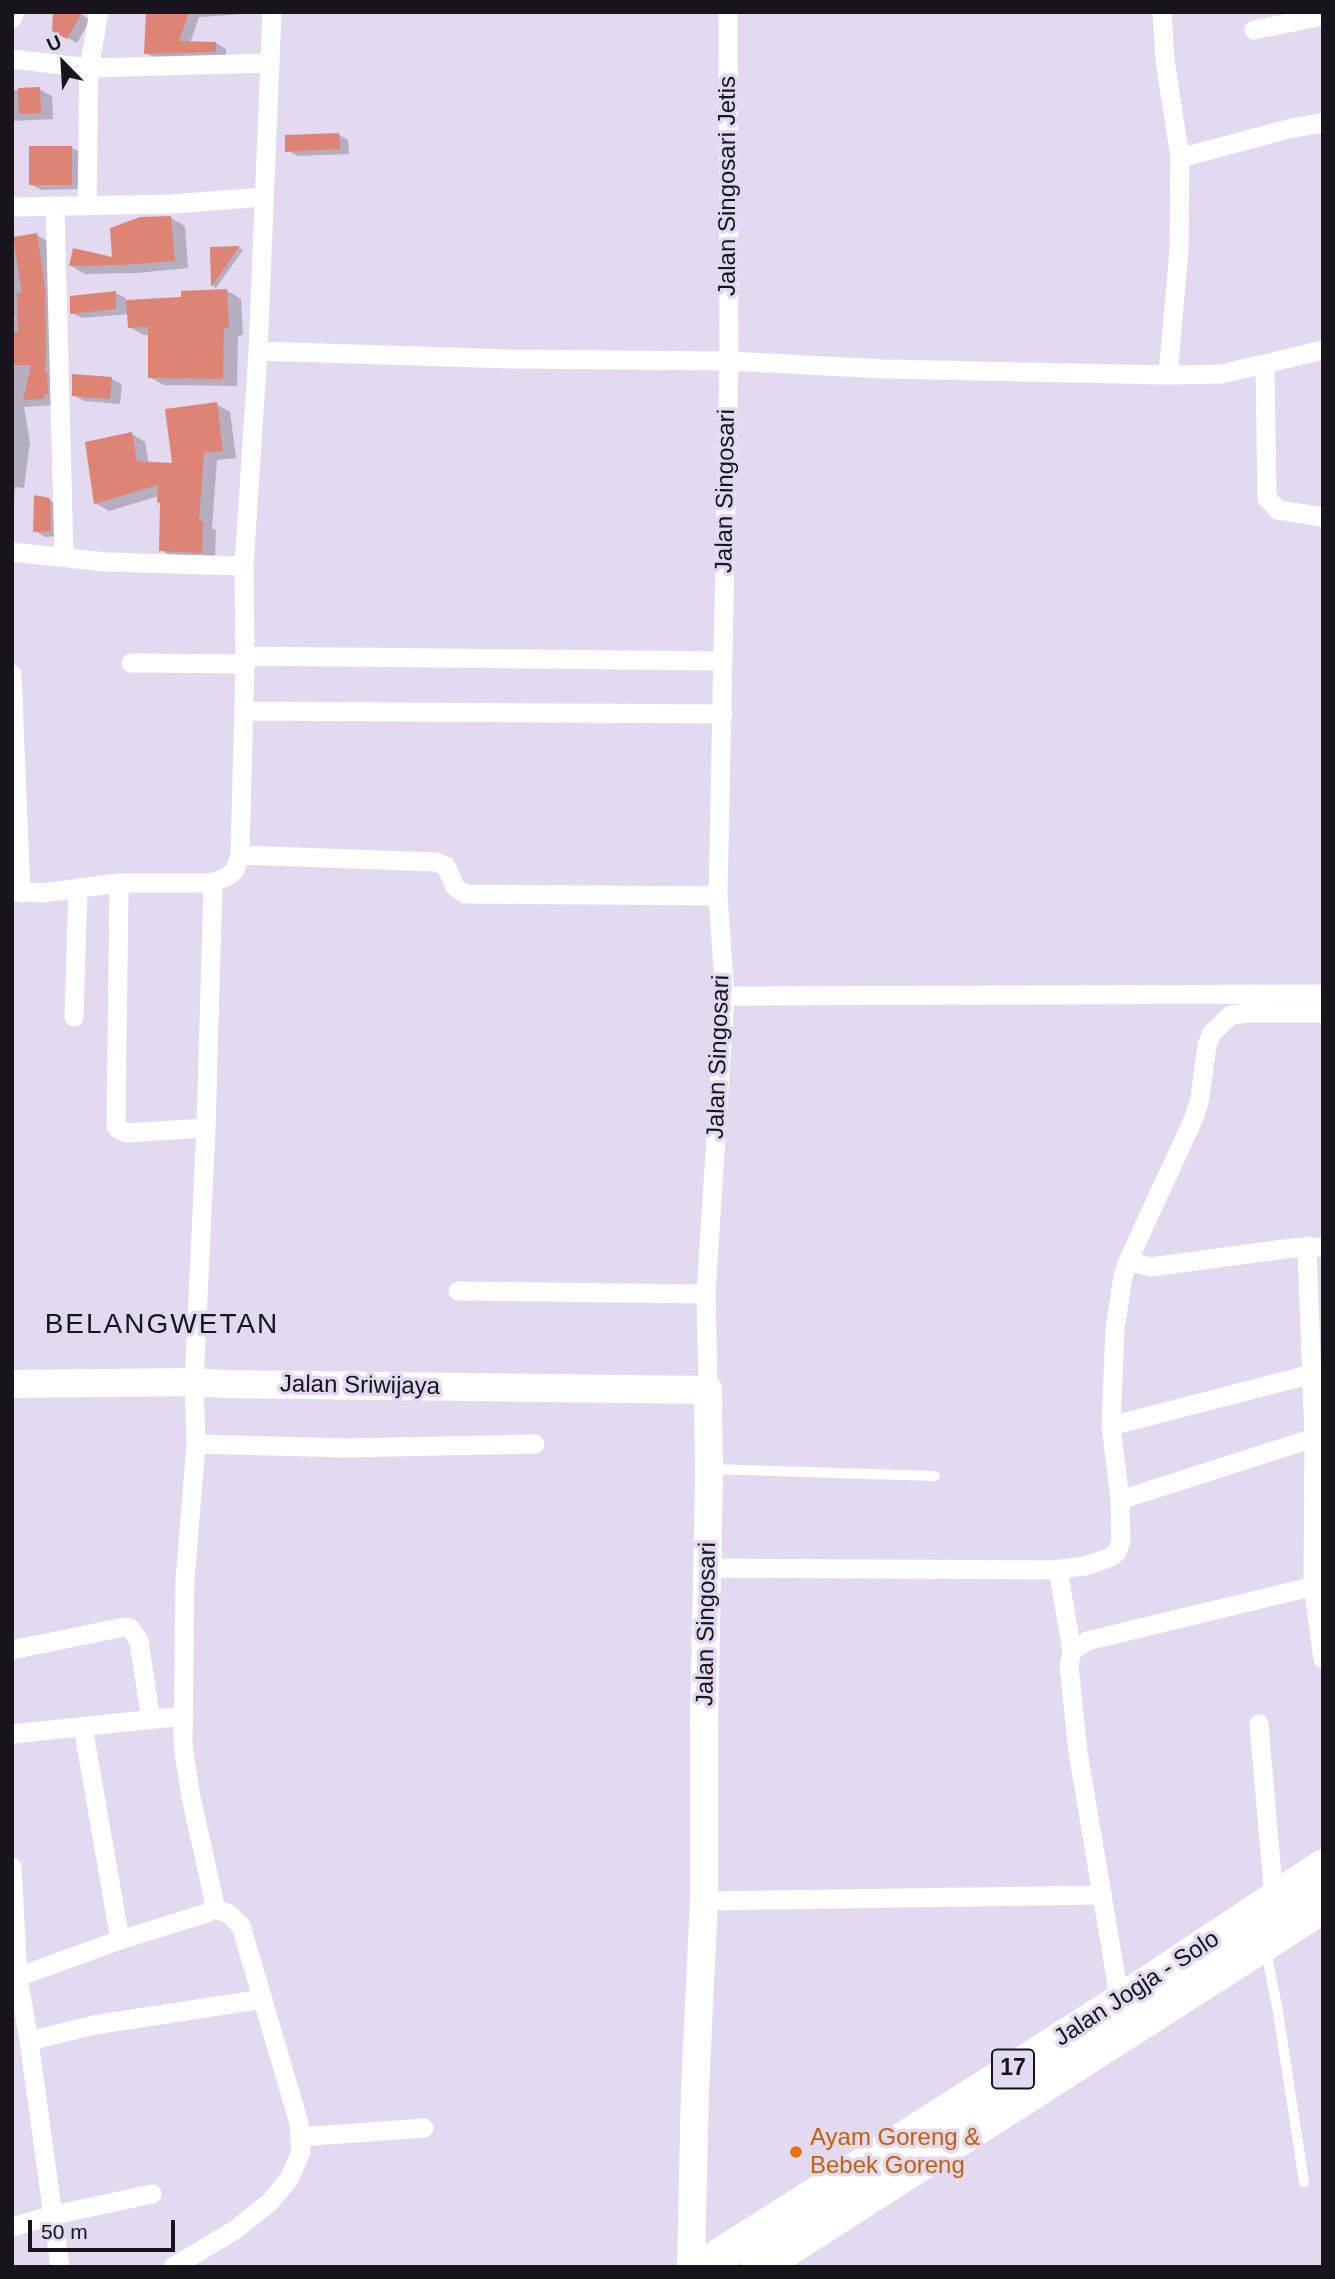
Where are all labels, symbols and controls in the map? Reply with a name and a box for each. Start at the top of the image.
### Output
north arrow [28,28,98,98]
text: U [44,31,65,56]
street label: Jalan Singosari Jetis [714,76,742,296]
street label: Jalan Singosari [710,409,742,573]
street label: Jalan Singosari [702,974,736,1140]
district label: BELANGWETAN [46,1308,278,1342]
street label: Jalan Sriwijaya [280,1370,440,1402]
street label: Jalan Singosari [691,1542,723,1706]
street label: Jalan Jogja - Solo [1049,1925,1225,2053]
road number: 17 [992,2050,1034,2088]
place label: Ayam Goreng & Bebek Goreng [810,2124,980,2180]
marker: Ayam Goreng & Bebek Goreng [788,2144,804,2160]
scale bar [32,2206,178,2250]
text: 50 m [41,2220,88,2243]

